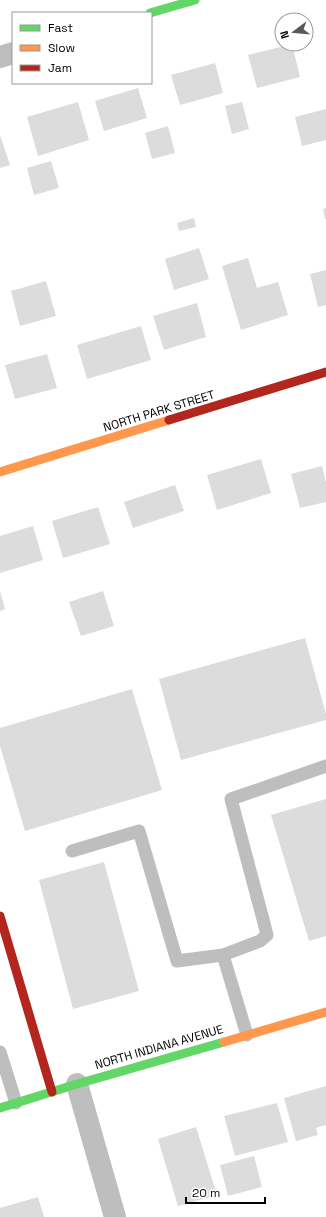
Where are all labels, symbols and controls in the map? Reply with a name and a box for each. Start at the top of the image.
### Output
legend [12,12,152,84]
north arrow [274,12,314,52]
text: Fast [48,20,73,36]
text: N [277,29,292,40]
text: Slow [48,40,75,56]
text: Jam [48,60,72,76]
street label: NORTH PARK STREET [101,386,217,436]
street label: NORTH INDIANA AVENUE [93,1021,225,1073]
scale bar [186,1179,265,1205]
text: 20 m [192,1185,220,1201]

